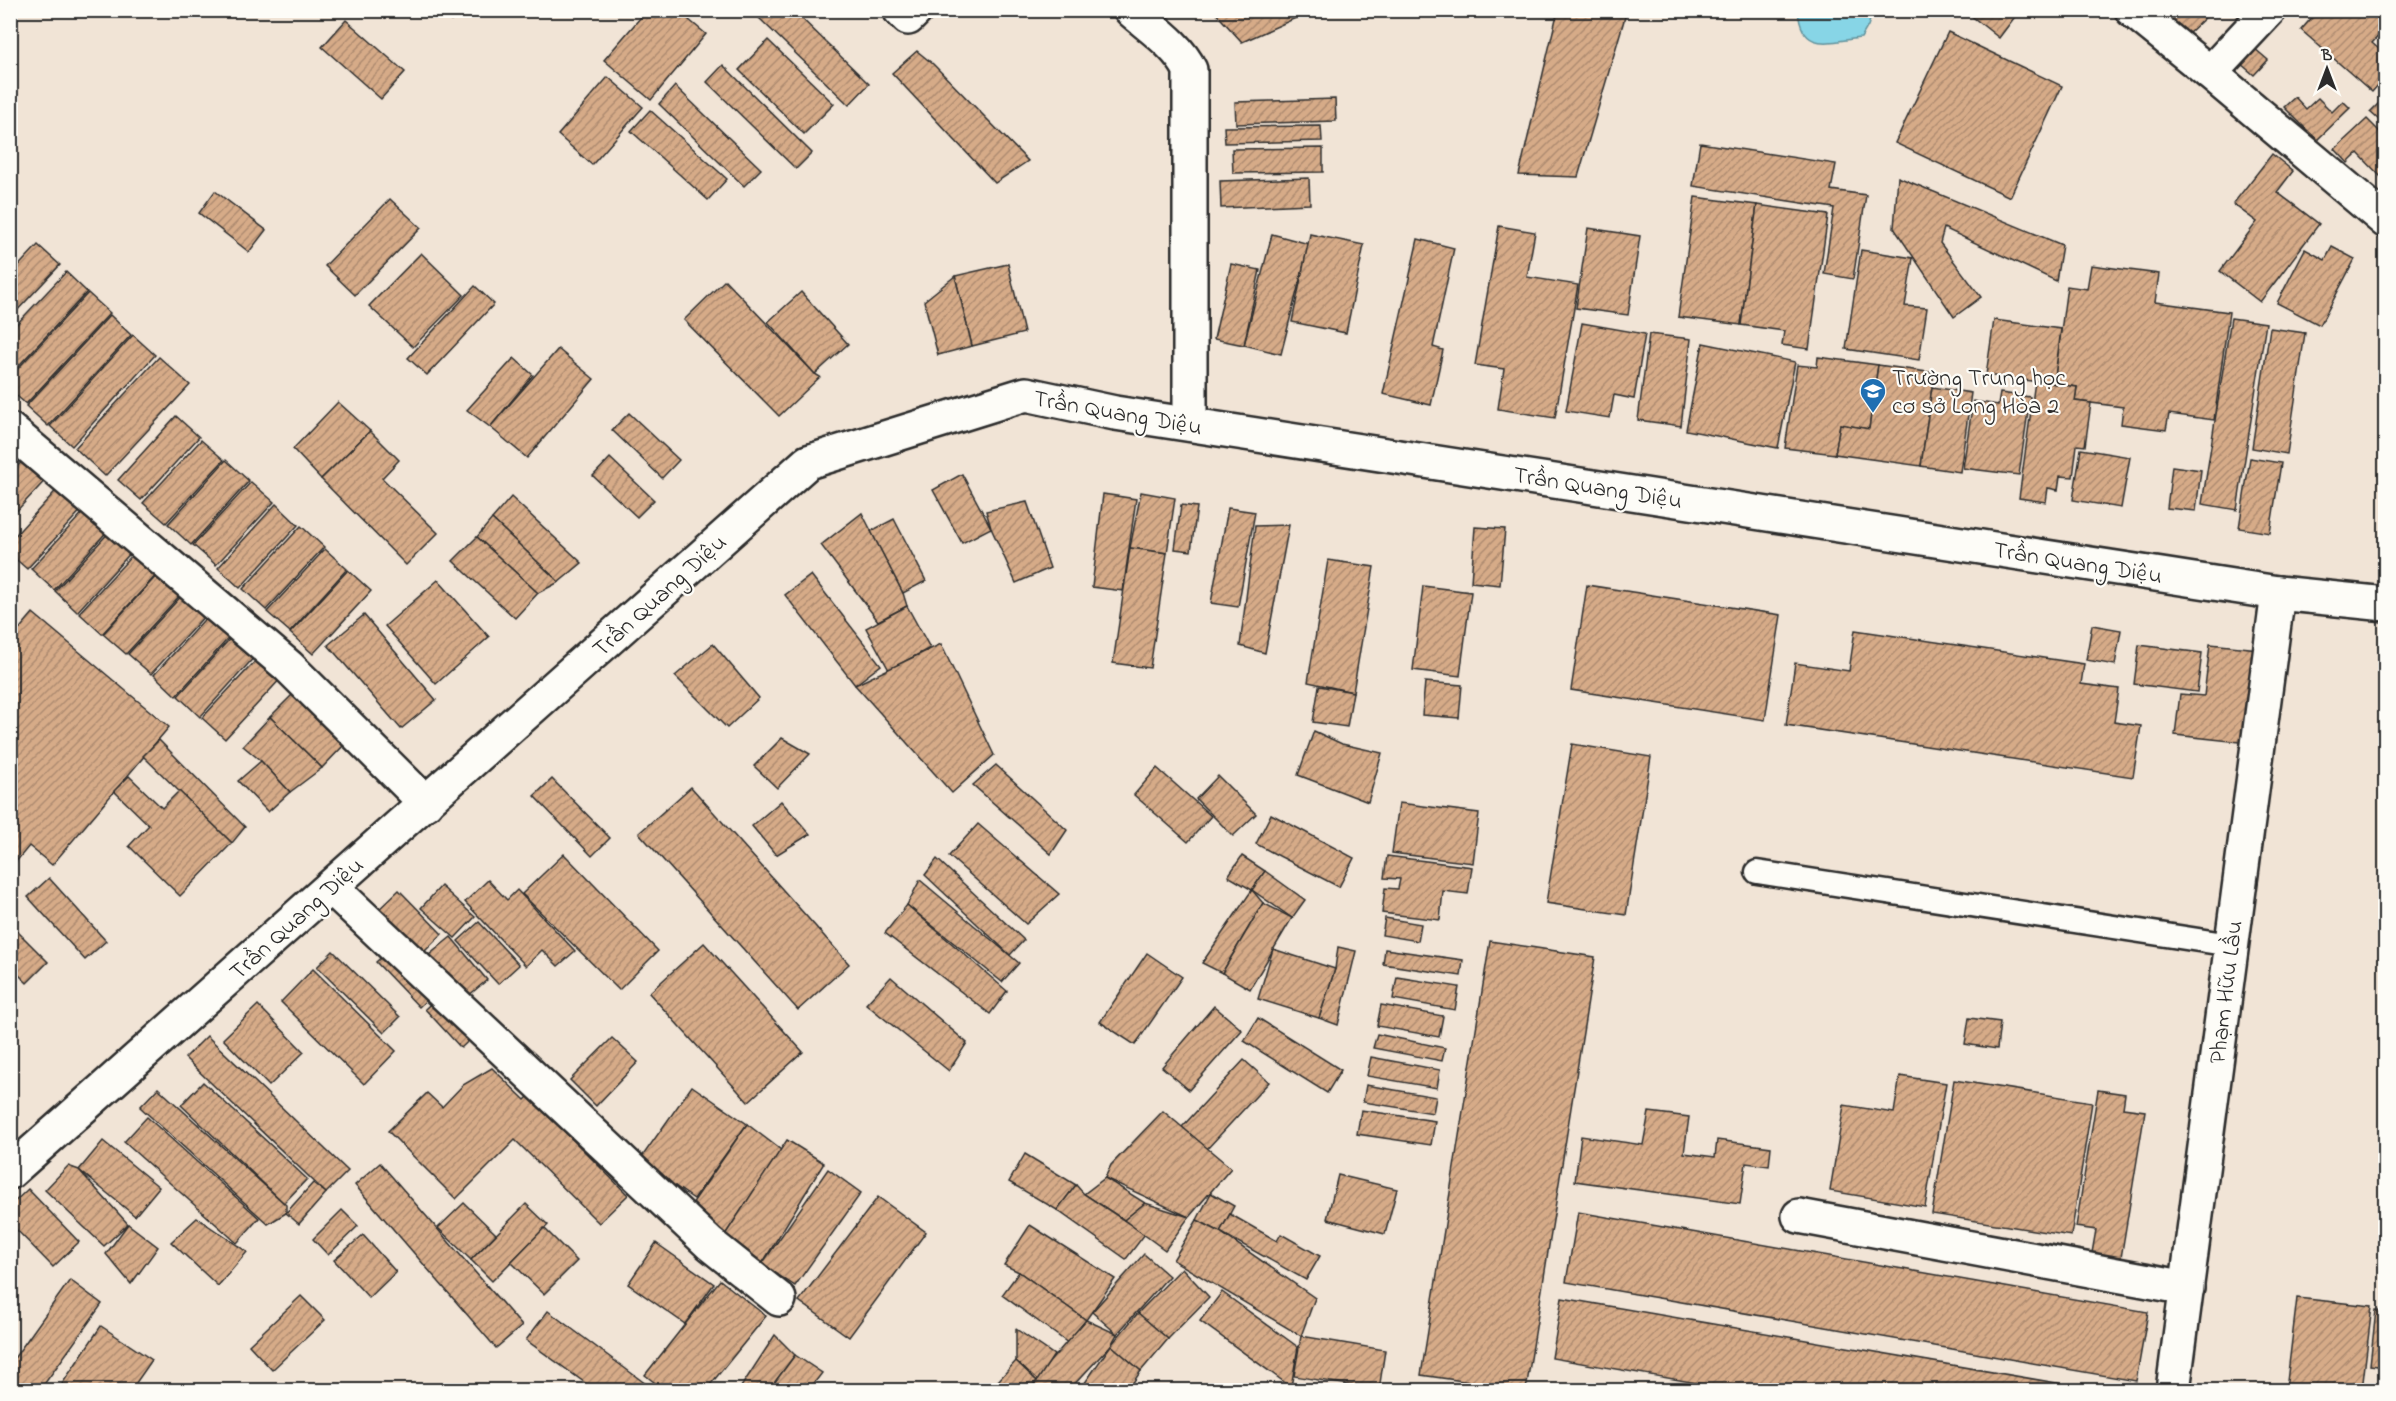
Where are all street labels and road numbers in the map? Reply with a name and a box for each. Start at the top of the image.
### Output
street label: Trần Quang Diệu [1030,382,1205,447]
street label: Trần Quang Diệu [1511,459,1685,520]
street label: Trần Quang Diệu [586,527,736,667]
street label: Trần Quang Diệu [1991,534,2165,595]
street label: Trần Quang Diệu [223,850,373,990]
street label: Phạm Hữu Lầu [2201,919,2254,1066]

